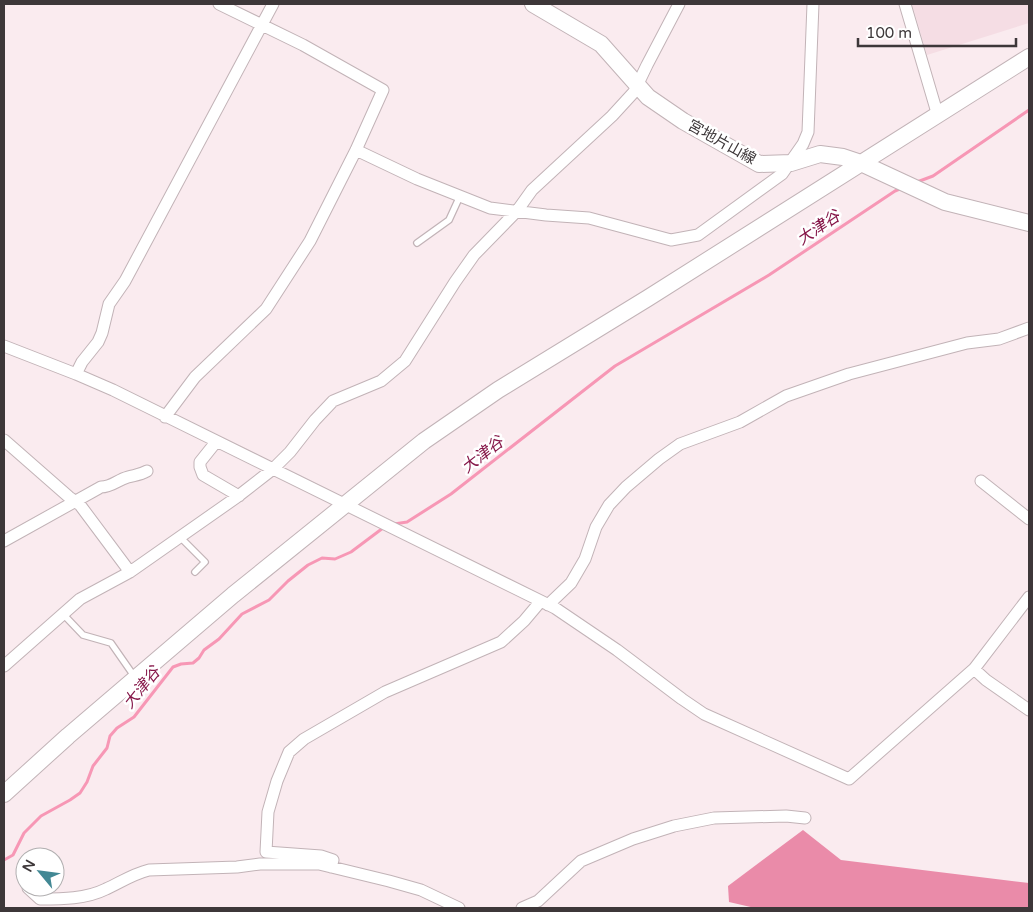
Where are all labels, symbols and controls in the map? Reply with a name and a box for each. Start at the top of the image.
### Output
scale bar [858,15,1016,47]
text: 100 m [866,24,912,42]
street label: 宮地片山線 [685,116,759,168]
water label: 大津谷 [793,205,846,250]
water label: 大津谷 [458,431,509,477]
water label: 大津谷 [119,661,166,713]
north arrow [15,847,65,897]
text: N [19,857,39,875]

